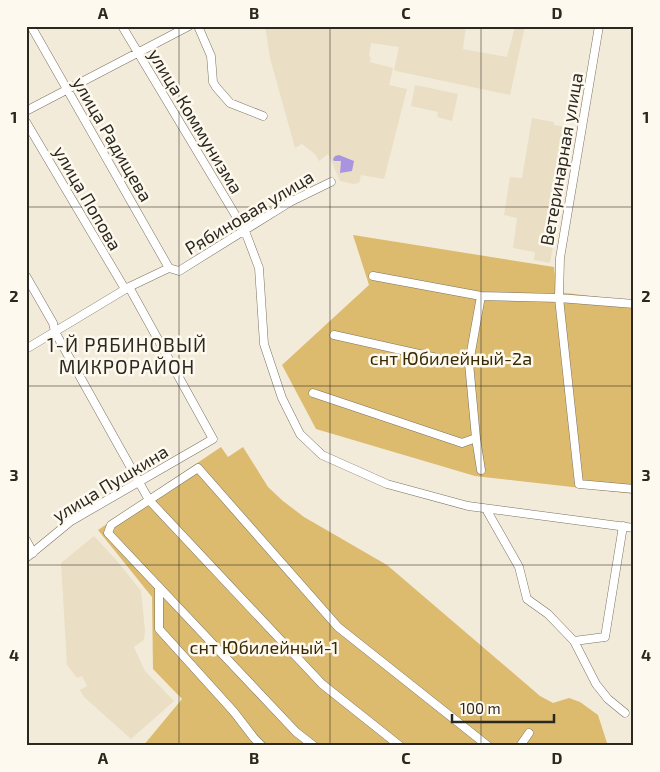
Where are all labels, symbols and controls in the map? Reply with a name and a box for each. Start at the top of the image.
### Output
text: A [98,3,109,22]
text: B [249,3,259,22]
text: C [401,3,411,22]
text: D [552,3,563,22]
street label: улица Коммунизма [144,45,248,197]
street label: Ветеринарная улица [535,71,587,247]
street label: улица Радищева [68,73,158,205]
text: 1 [11,107,17,126]
text: 1 [643,107,649,126]
street label: улица Попова [49,142,127,254]
street label: Рябиновая улица [181,165,317,259]
text: 2 [9,286,19,305]
text: 2 [641,286,651,305]
district label: 1-Й РЯБИНОВЫЙ МИКРОРАЙОН [47,333,207,378]
park label: снт Юбилейный-2а [370,347,532,369]
street label: улица Пушкина [48,440,172,526]
text: 3 [9,465,19,484]
text: 3 [641,465,651,484]
park label: снт Юбилейный-1 [190,636,338,658]
text: 4 [9,645,19,664]
text: 4 [641,645,651,664]
scale bar [452,692,555,724]
text: 100 m [460,699,501,717]
text: A [98,748,109,767]
text: B [249,748,259,767]
text: C [401,748,411,767]
text: D [552,748,563,767]

